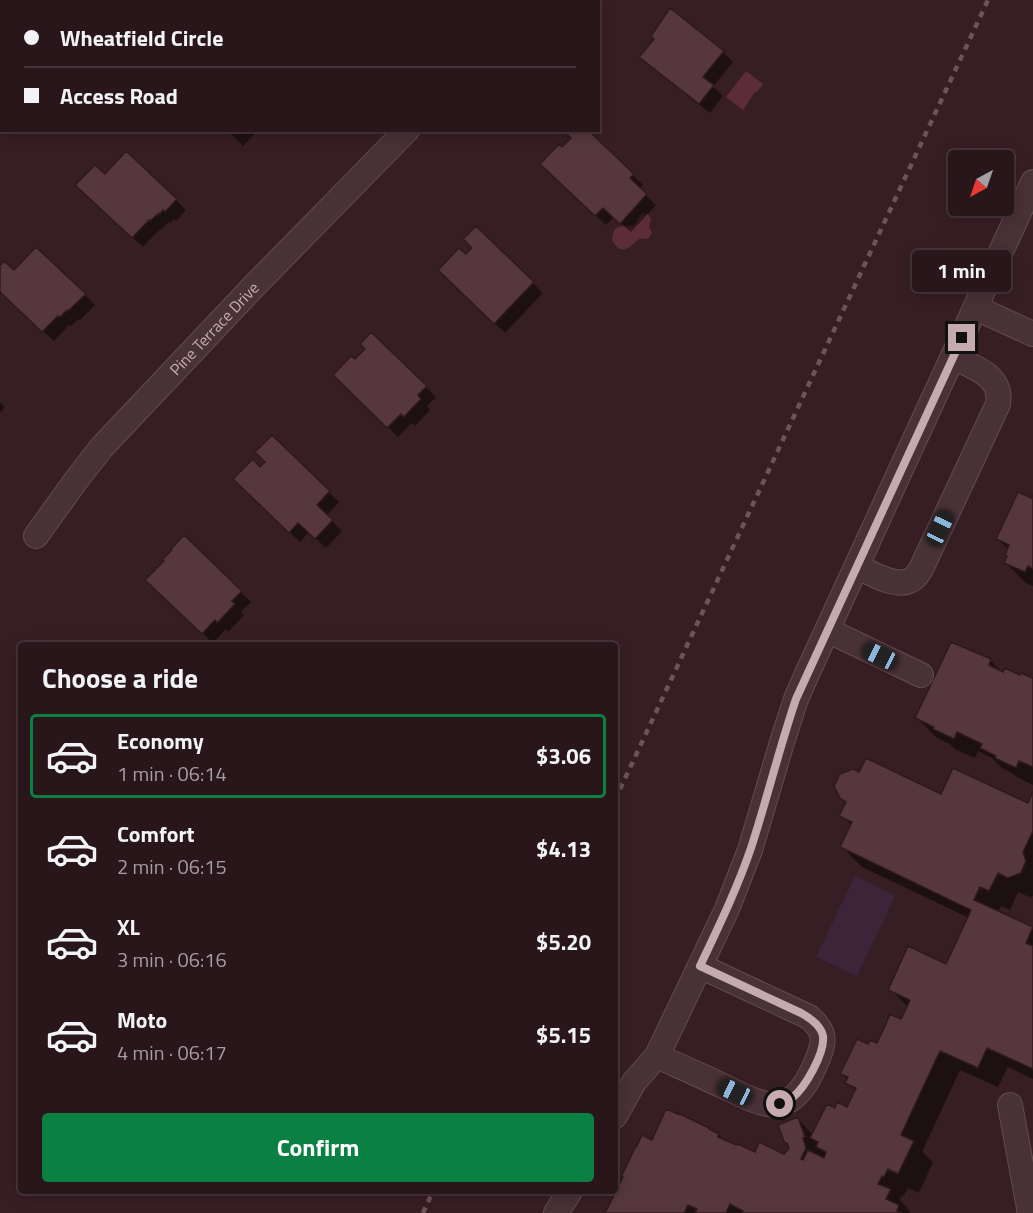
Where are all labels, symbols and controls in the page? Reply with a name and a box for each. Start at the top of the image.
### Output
text: Wheatfield Circle [60,21,223,55]
text: Access Road [60,79,178,113]
north arrow [948,150,1014,216]
map controls [948,150,1014,216]
callout: 1 min [912,251,1012,293]
text: 1 min [937,255,986,286]
street label: Pine Terrace Drive [164,276,264,381]
route end [948,324,975,351]
car [924,508,956,548]
car [860,640,900,672]
text: Choose a ride [42,657,198,698]
text: Economy [117,724,204,758]
icon: car [45,729,99,783]
text: $3.06 [536,739,591,773]
text: 1 min · 06:14 [117,758,227,789]
text: Comfort [117,817,195,851]
icon: car [45,822,99,876]
text: $4.13 [536,832,591,866]
text: 2 min · 06:15 [117,851,227,882]
text: XL [117,910,140,944]
icon: car [45,915,99,969]
text: $5.20 [536,925,591,959]
text: 3 min · 06:16 [117,944,227,975]
text: Moto [117,1003,167,1037]
icon: car [45,1008,99,1062]
text: $5.15 [536,1018,591,1052]
text: 4 min · 06:17 [117,1037,227,1068]
car [715,1076,755,1108]
route start [766,1090,793,1117]
button: Confirm [42,1113,594,1182]

